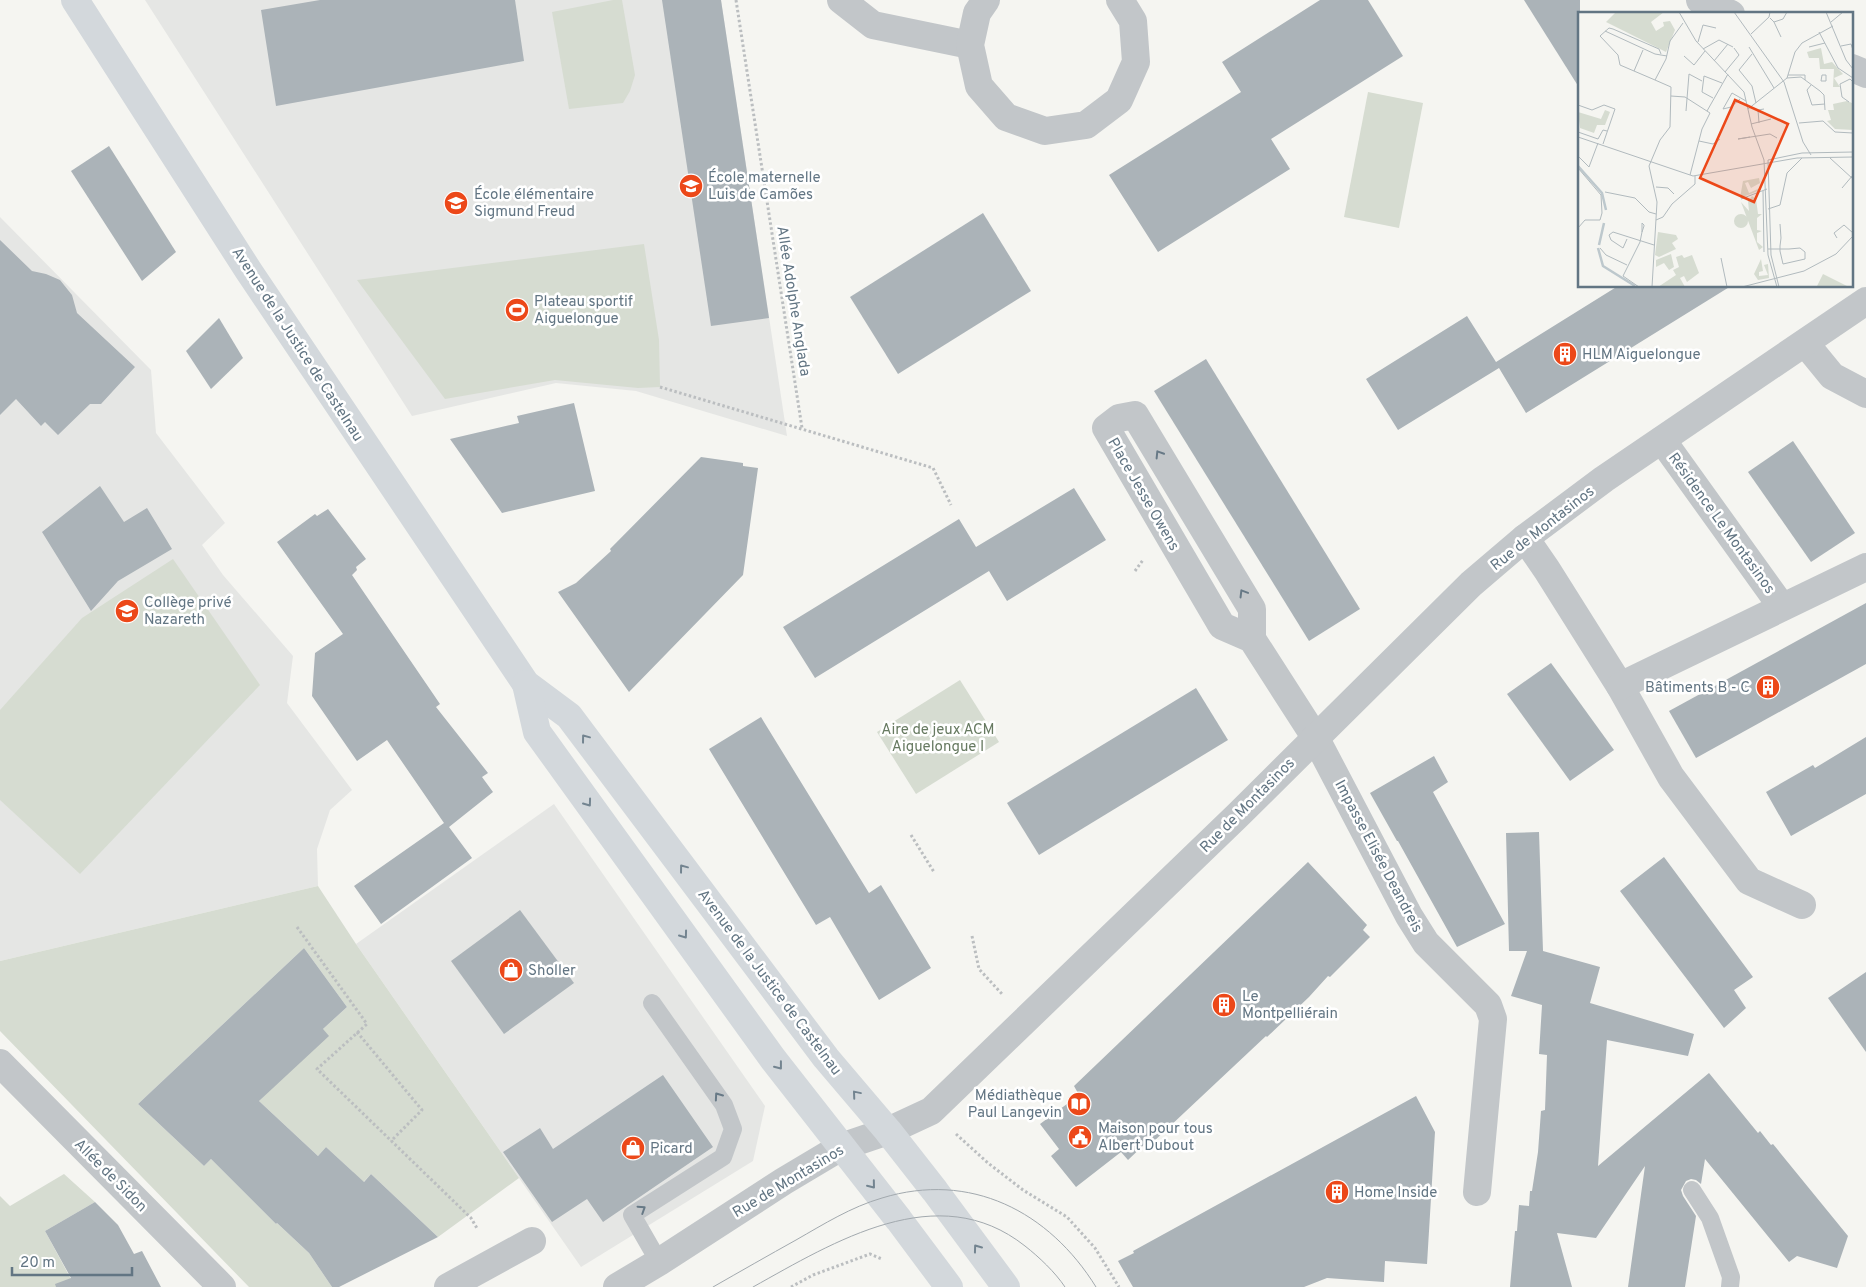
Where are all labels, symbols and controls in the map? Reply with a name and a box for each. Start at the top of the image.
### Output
inset map [1578,12,1854,288]
place label: École maternelle Luis de Camões [708,168,821,205]
school or university icon: École maternelle Luis de Camões [678,173,704,199]
place label: École élémentaire Sigmund Freud [474,185,594,222]
school or university icon: École élémentaire Sigmund Freud [443,190,469,216]
street label: Allée Adolphe Anglada [771,225,814,378]
street label: Avenue de la Justice de Castelnau [227,244,367,446]
place label: Plateau sportif Aiguelongue [534,293,633,329]
sports icon: Plateau sportif Aiguelongue [504,297,530,323]
building icon: HLM Aiguelongue [1552,341,1578,367]
place label: HLM Aiguelongue [1582,346,1700,365]
street label: Place Jesse Owens [1103,435,1183,555]
one-way arrow [1156,450,1165,459]
street label: Résidence Le Montasinos [1663,450,1778,598]
street label: Rue de Montasinos [1487,483,1599,576]
one-way arrow [1239,590,1249,599]
place label: Collège privé Nazareth [144,594,232,630]
school or university icon: Collège privé Nazareth [114,598,140,624]
building icon: Bâtiments B - C [1755,674,1781,700]
place label: Bâtiments B - C [1645,679,1750,698]
park label: Aire de jeux ACM Aiguelongue I [881,721,995,757]
one-way arrow [583,735,591,744]
street label: Rue de Montasinos [1197,755,1300,858]
street label: Impasse Elisée Deandreis [1329,777,1426,936]
one-way arrow [582,797,591,807]
one-way arrow [680,864,689,874]
street label: Avenue de la Justice de Castelnau [693,886,845,1080]
one-way arrow [678,929,687,939]
shop icon: Sholler [498,957,524,983]
place label: Sholler [528,962,576,981]
place label: Le Montpelliérain [1242,988,1338,1024]
building icon: Le Montpelliérain [1211,992,1237,1018]
one-way arrow [773,1061,782,1070]
place label: Médiathèque Paul Langevin [968,1087,1062,1123]
one-way arrow [854,1091,862,1100]
library icon: Médiathèque Paul Langevin [1066,1091,1092,1117]
one-way arrow [715,1092,724,1102]
place label: Maison pour tous Albert Dubout [1098,1120,1213,1156]
public building icon: Maison pour tous Albert Dubout [1067,1124,1093,1150]
shop icon: Picard [620,1135,646,1161]
street label: Allée de Sidon [69,1136,150,1217]
place label: Picard [650,1140,693,1159]
street label: Rue de Montasinos [730,1142,848,1223]
one-way arrow [866,1179,874,1188]
building icon: Home Inside [1324,1179,1350,1205]
place label: Home Inside [1354,1184,1437,1203]
one-way arrow [636,1205,645,1215]
scale bar [12,1244,132,1276]
one-way arrow [974,1244,983,1254]
text: 20 m [20,1254,55,1273]

